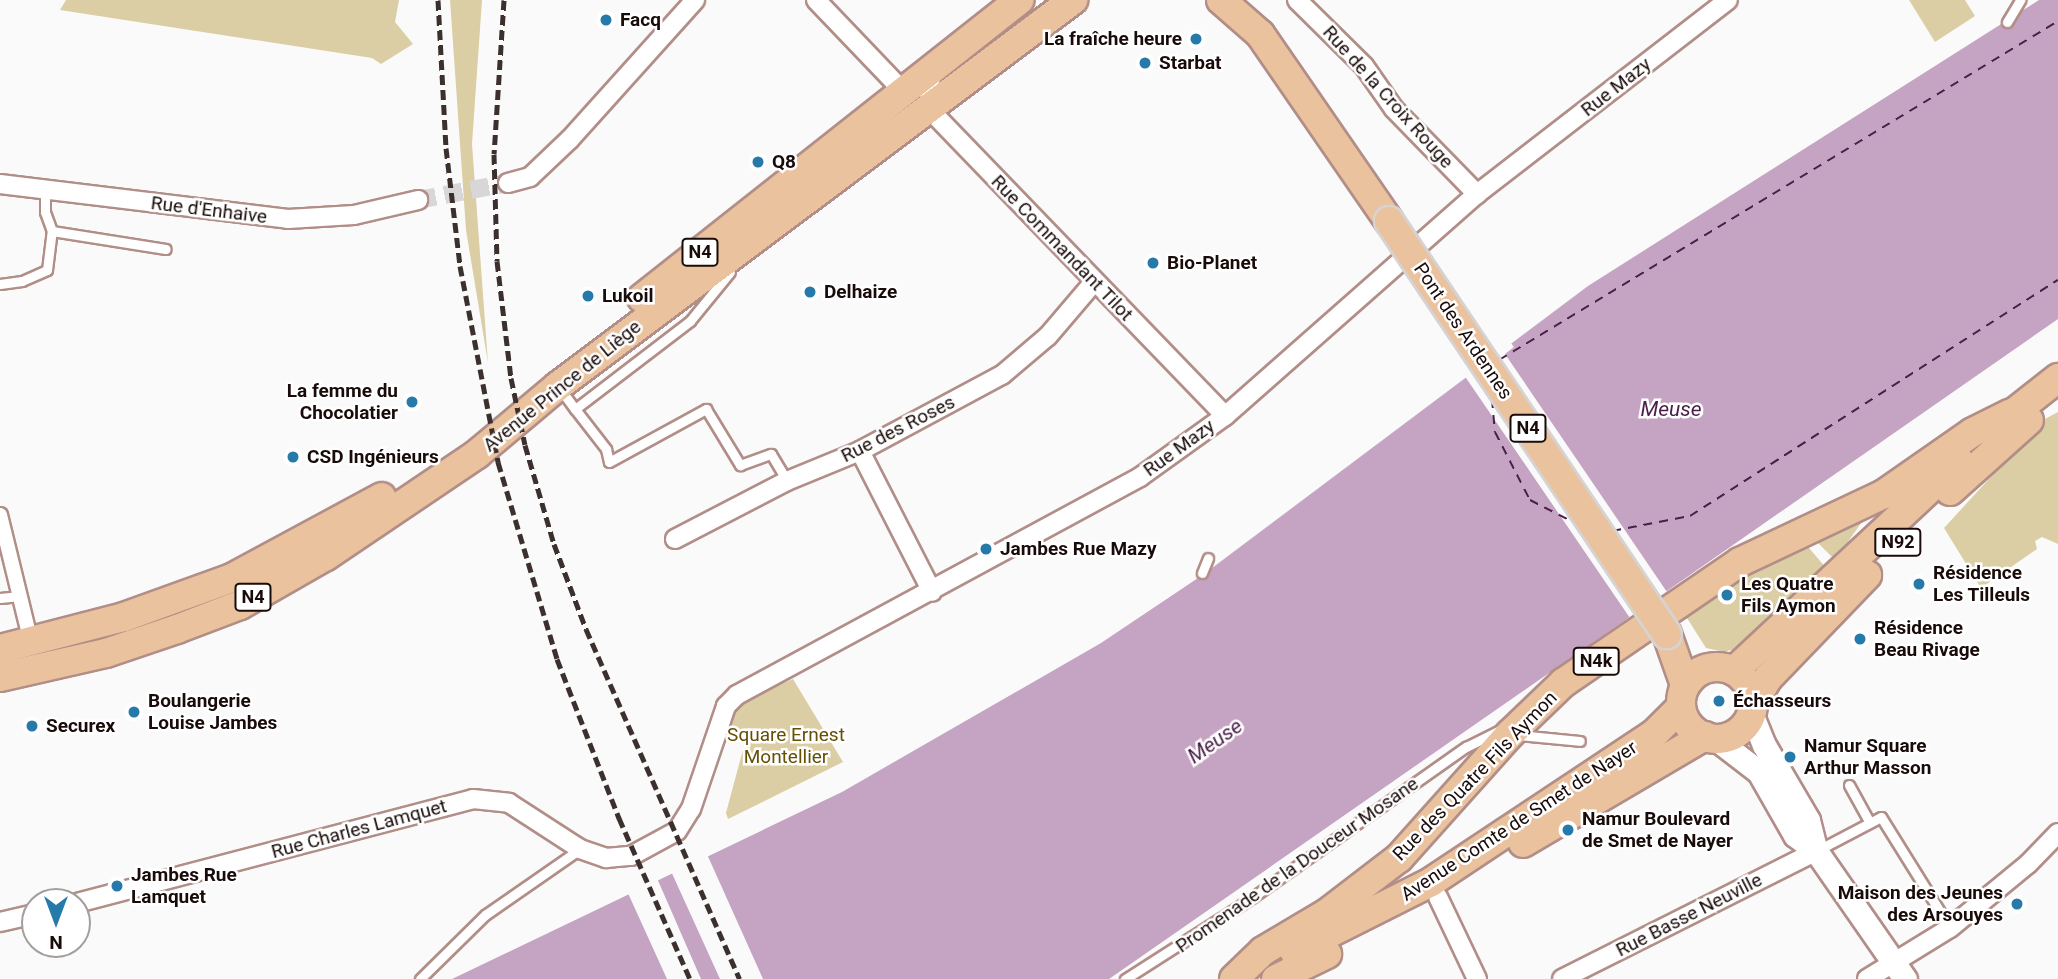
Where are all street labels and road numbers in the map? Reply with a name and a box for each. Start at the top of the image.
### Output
street label: Rue de la Croix Rouge [1318,21,1458,173]
street label: Rue Mazy [1577,53,1655,121]
street label: Rue Commandant Tilot [986,170,1138,326]
street label: Rue d'Enhaive [150,192,268,228]
road number: N4 [681,238,719,266]
street label: Pont des Ardennes [1409,258,1517,404]
street label: Avenue Prince de Liège [479,315,645,457]
street label: Rue des Roses [837,391,959,467]
road number: N4 [1509,414,1547,442]
street label: Rue Mazy [1139,415,1219,481]
road number: N92 [1874,528,1923,556]
road number: N4 [234,582,272,612]
road number: N4k [1572,646,1620,676]
street label: Rue des Quatre Fils Aymon [1388,687,1562,865]
street label: Avenue Comte de Smet de Nayer [1397,736,1641,906]
street label: Promenade de la Douceur Mosane [1171,772,1423,958]
street label: Rue Charles Lamquet [269,795,449,863]
street label: Rue Basse Neuville [1612,868,1766,962]

